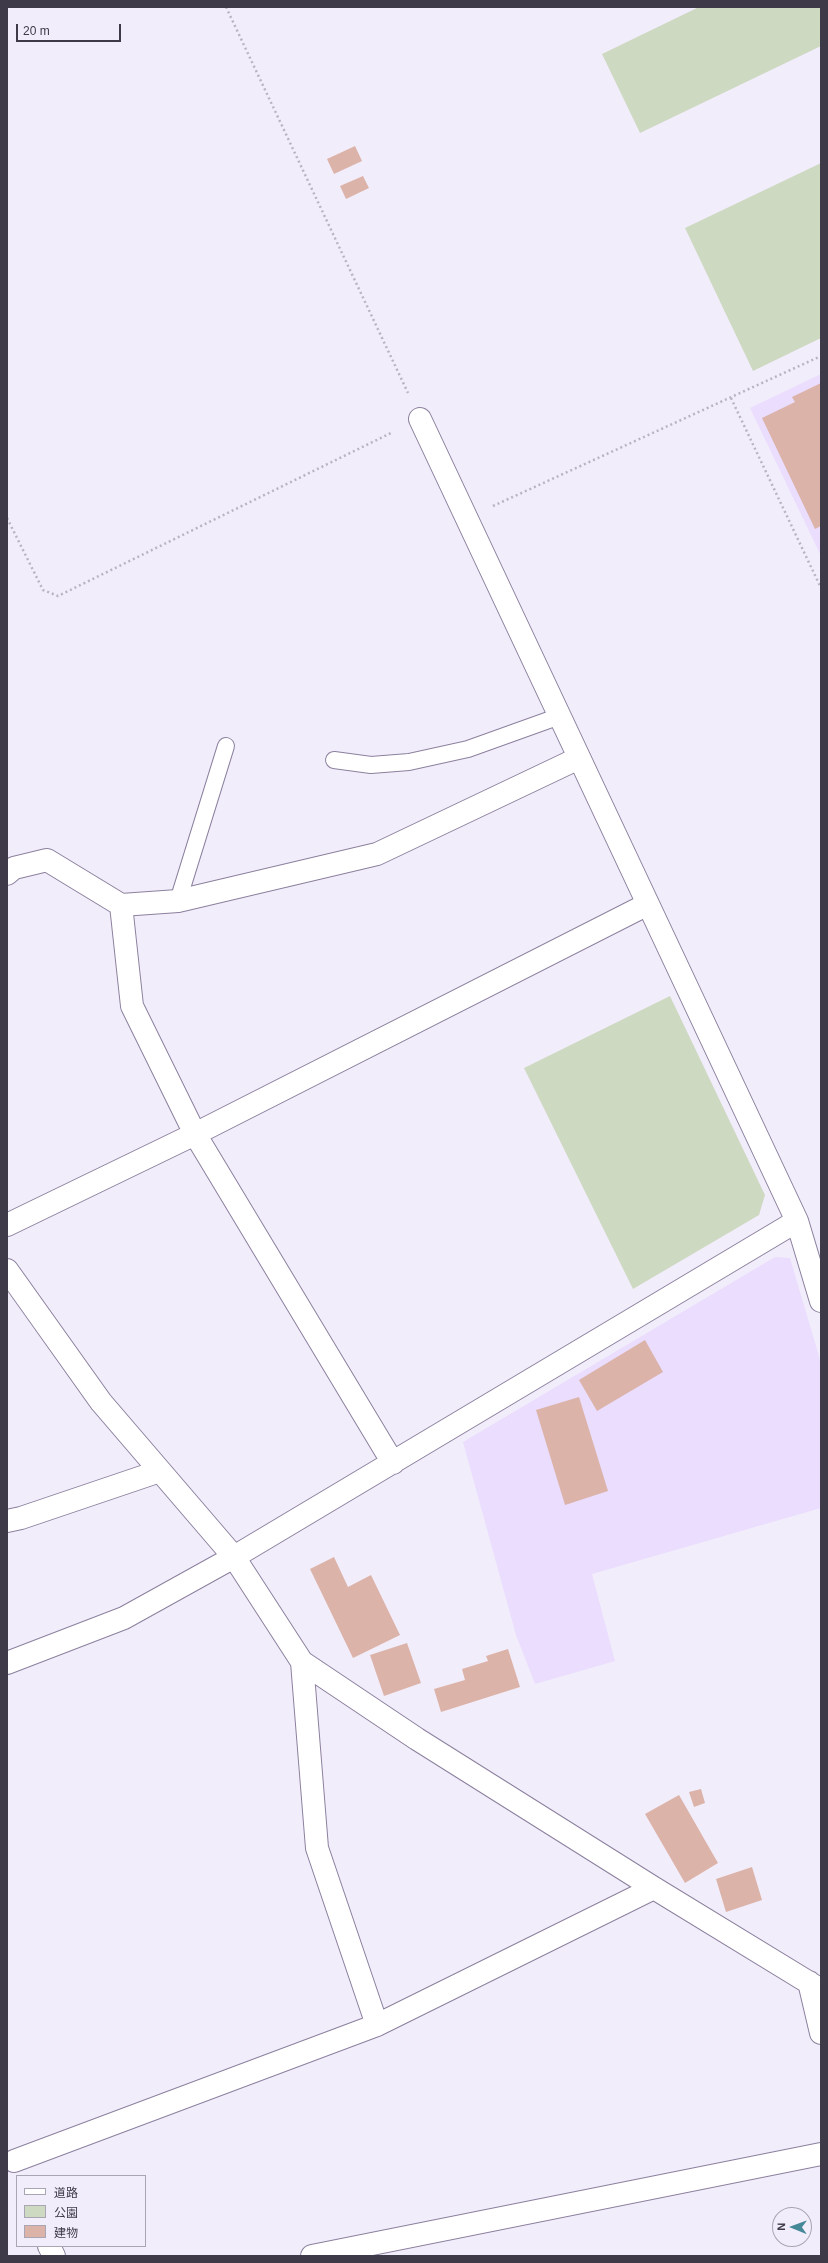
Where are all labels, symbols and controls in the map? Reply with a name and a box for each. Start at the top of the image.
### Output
scale bar [18,16,123,42]
text: 20 m [23,24,50,38]
legend [16,2175,146,2247]
text: 道路 [54,2186,78,2200]
text: 公園 [54,2206,78,2220]
north arrow [772,2207,812,2247]
text: N [775,2223,787,2231]
text: 建物 [54,2226,78,2240]

